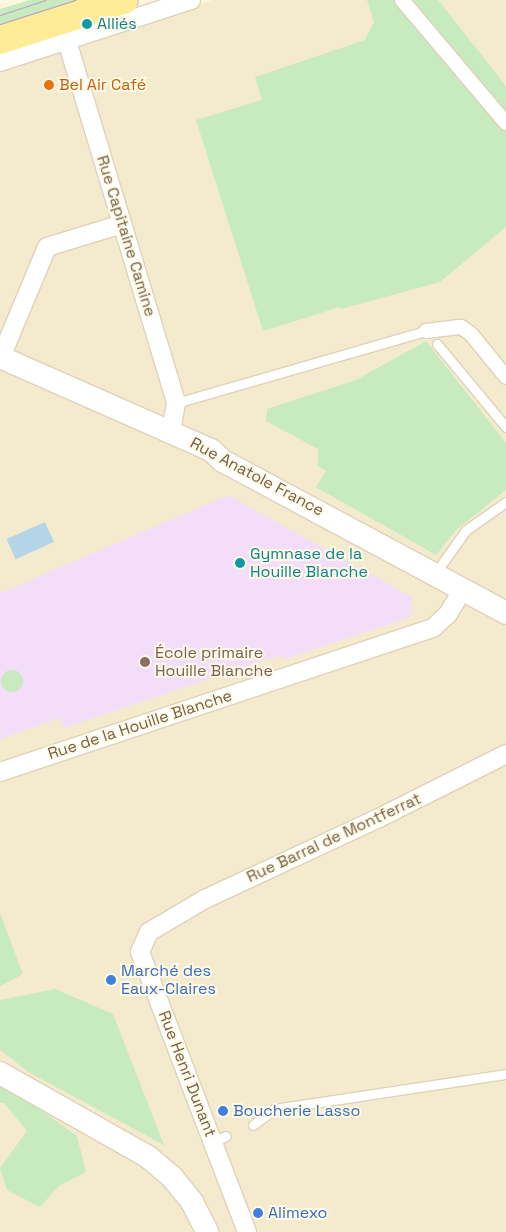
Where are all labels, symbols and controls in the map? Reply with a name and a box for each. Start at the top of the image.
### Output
place label: Alliés [97,14,137,34]
marker: Alliés [81,18,93,30]
place label: Bel Air Café [59,75,146,95]
marker: Bel Air Café [43,79,55,91]
street label: Rue Capitaine Camine [92,153,160,319]
street label: Rue Anatole France [187,434,327,520]
place label: Gymnase de la Houille Blanche [250,544,368,582]
marker: Gymnase de la Houille Blanche [234,557,246,569]
place label: École primaire Houille Blanche [155,643,273,681]
marker: École primaire Houille Blanche [139,656,151,668]
street label: Rue de la Houille Blanche [46,686,234,764]
street label: Rue Barral de Montferrat [244,789,424,887]
place label: Marché des Eaux-Claires [121,961,216,999]
marker: Marché des Eaux-Claires [105,974,117,986]
street label: Rue Henri Dunant [154,1008,220,1140]
place label: Boucherie Lasso [233,1101,360,1121]
marker: Boucherie Lasso [217,1105,229,1117]
place label: Alimexo [268,1203,327,1223]
marker: Alimexo [252,1207,264,1219]

